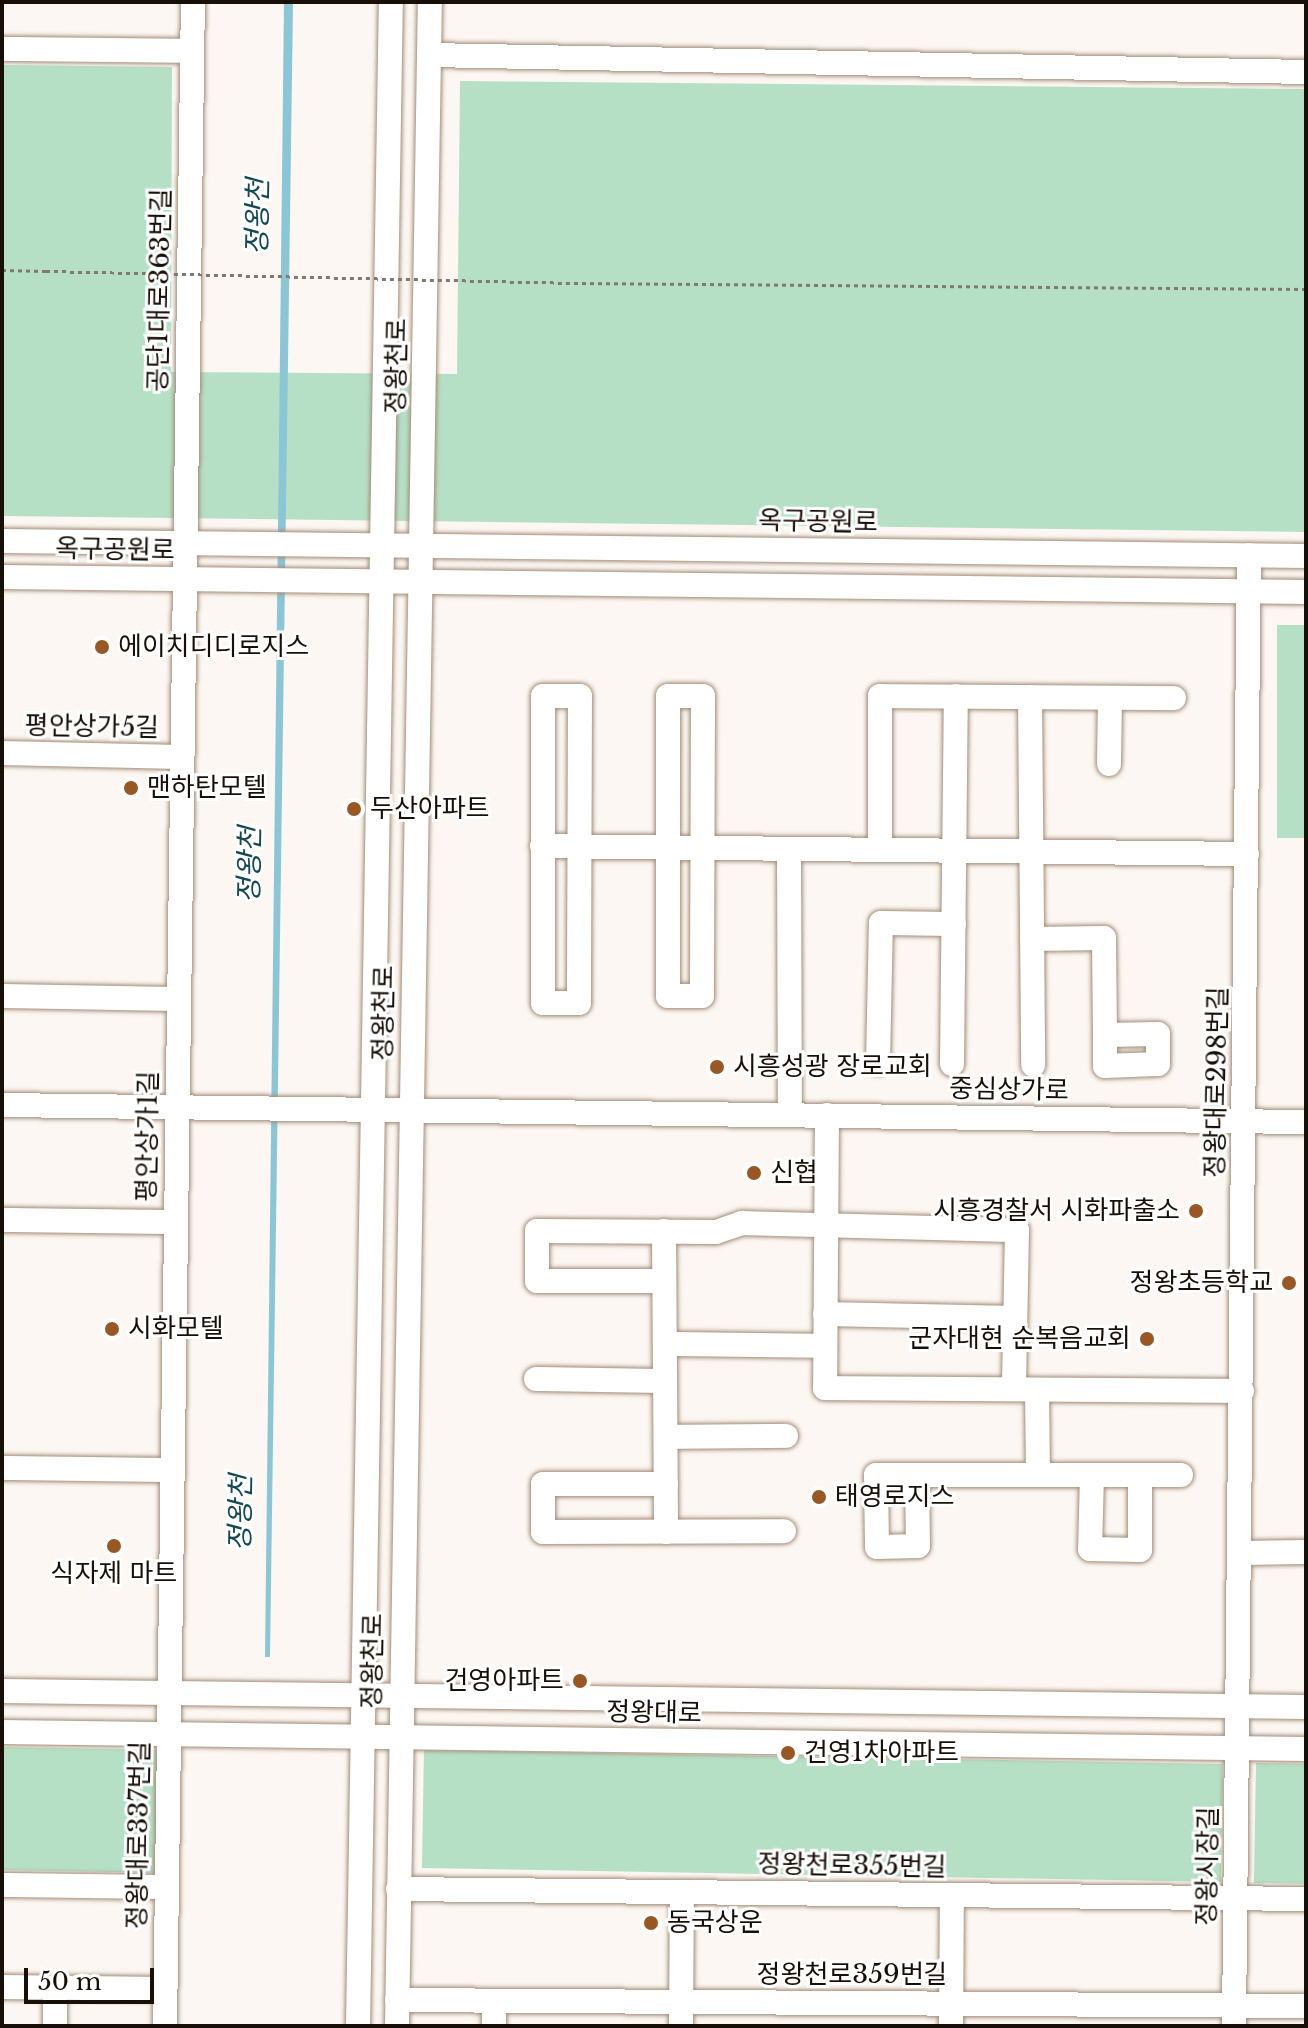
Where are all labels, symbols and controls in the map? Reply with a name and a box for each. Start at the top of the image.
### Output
water label: 정왕천 [241,178,275,256]
street label: 공단1대로363번길 [143,188,177,392]
street label: 정왕천로 [381,318,413,414]
street label: 옥구공원로 [758,505,878,539]
street label: 옥구공원로 [55,533,175,567]
place label: 에이치디디로지스 [118,631,309,663]
marker: 에이치디디로지스 [93,638,111,656]
street label: 평안상가5길 [25,710,159,744]
place label: 맨하탄모텔 [147,772,267,804]
marker: 맨하탄모텔 [122,779,140,797]
place label: 두산아파트 [370,793,490,825]
marker: 두산아파트 [345,800,363,818]
water label: 정왕천 [233,826,267,904]
street label: 정왕천로 [368,965,400,1061]
street label: 정왕대로298번길 [1200,986,1234,1178]
place label: 시흥성광 장로교회 [733,1051,932,1083]
marker: 시흥성광 장로교회 [708,1058,726,1076]
street label: 평안상가1길 [131,1070,165,1202]
street label: 중심상가로 [949,1073,1069,1107]
place label: 신협 [770,1157,818,1189]
marker: 신협 [745,1164,763,1182]
place label: 시흥경찰서 시화파출소 [933,1195,1180,1227]
marker: 시흥경찰서 시화파출소 [1187,1202,1205,1220]
place label: 정왕초등학교 [1129,1267,1273,1299]
marker: 정왕초등학교 [1280,1274,1298,1292]
place label: 시화모텔 [128,1313,224,1345]
marker: 시화모텔 [103,1320,121,1338]
place label: 군자대현 순복음교회 [908,1323,1131,1355]
marker: 군자대현 순복음교회 [1138,1330,1156,1348]
water label: 정왕천 [224,1474,258,1552]
place label: 태영로지스 [835,1481,955,1513]
marker: 태영로지스 [810,1488,828,1506]
marker: 식자제 마트 [105,1537,123,1555]
place label: 식자제 마트 [50,1558,178,1590]
street label: 정왕천로 [357,1613,389,1709]
place label: 건영아파트 [444,1665,564,1697]
marker: 건영아파트 [571,1672,589,1690]
street label: 정왕대로 [606,1697,702,1729]
place label: 건영1차아파트 [804,1737,959,1769]
street label: 정왕대로337번길 [122,1740,156,1930]
marker: 건영1차아파트 [779,1744,797,1762]
street label: 정왕시장길 [1191,1806,1225,1926]
street label: 정왕천로355번길 [757,1849,947,1883]
place label: 동국상운 [667,1907,763,1939]
marker: 동국상운 [642,1914,660,1932]
scale bar [28,1952,158,2002]
street label: 정왕천로359번길 [756,1959,948,1991]
text: 50 m [38,1967,101,1996]

